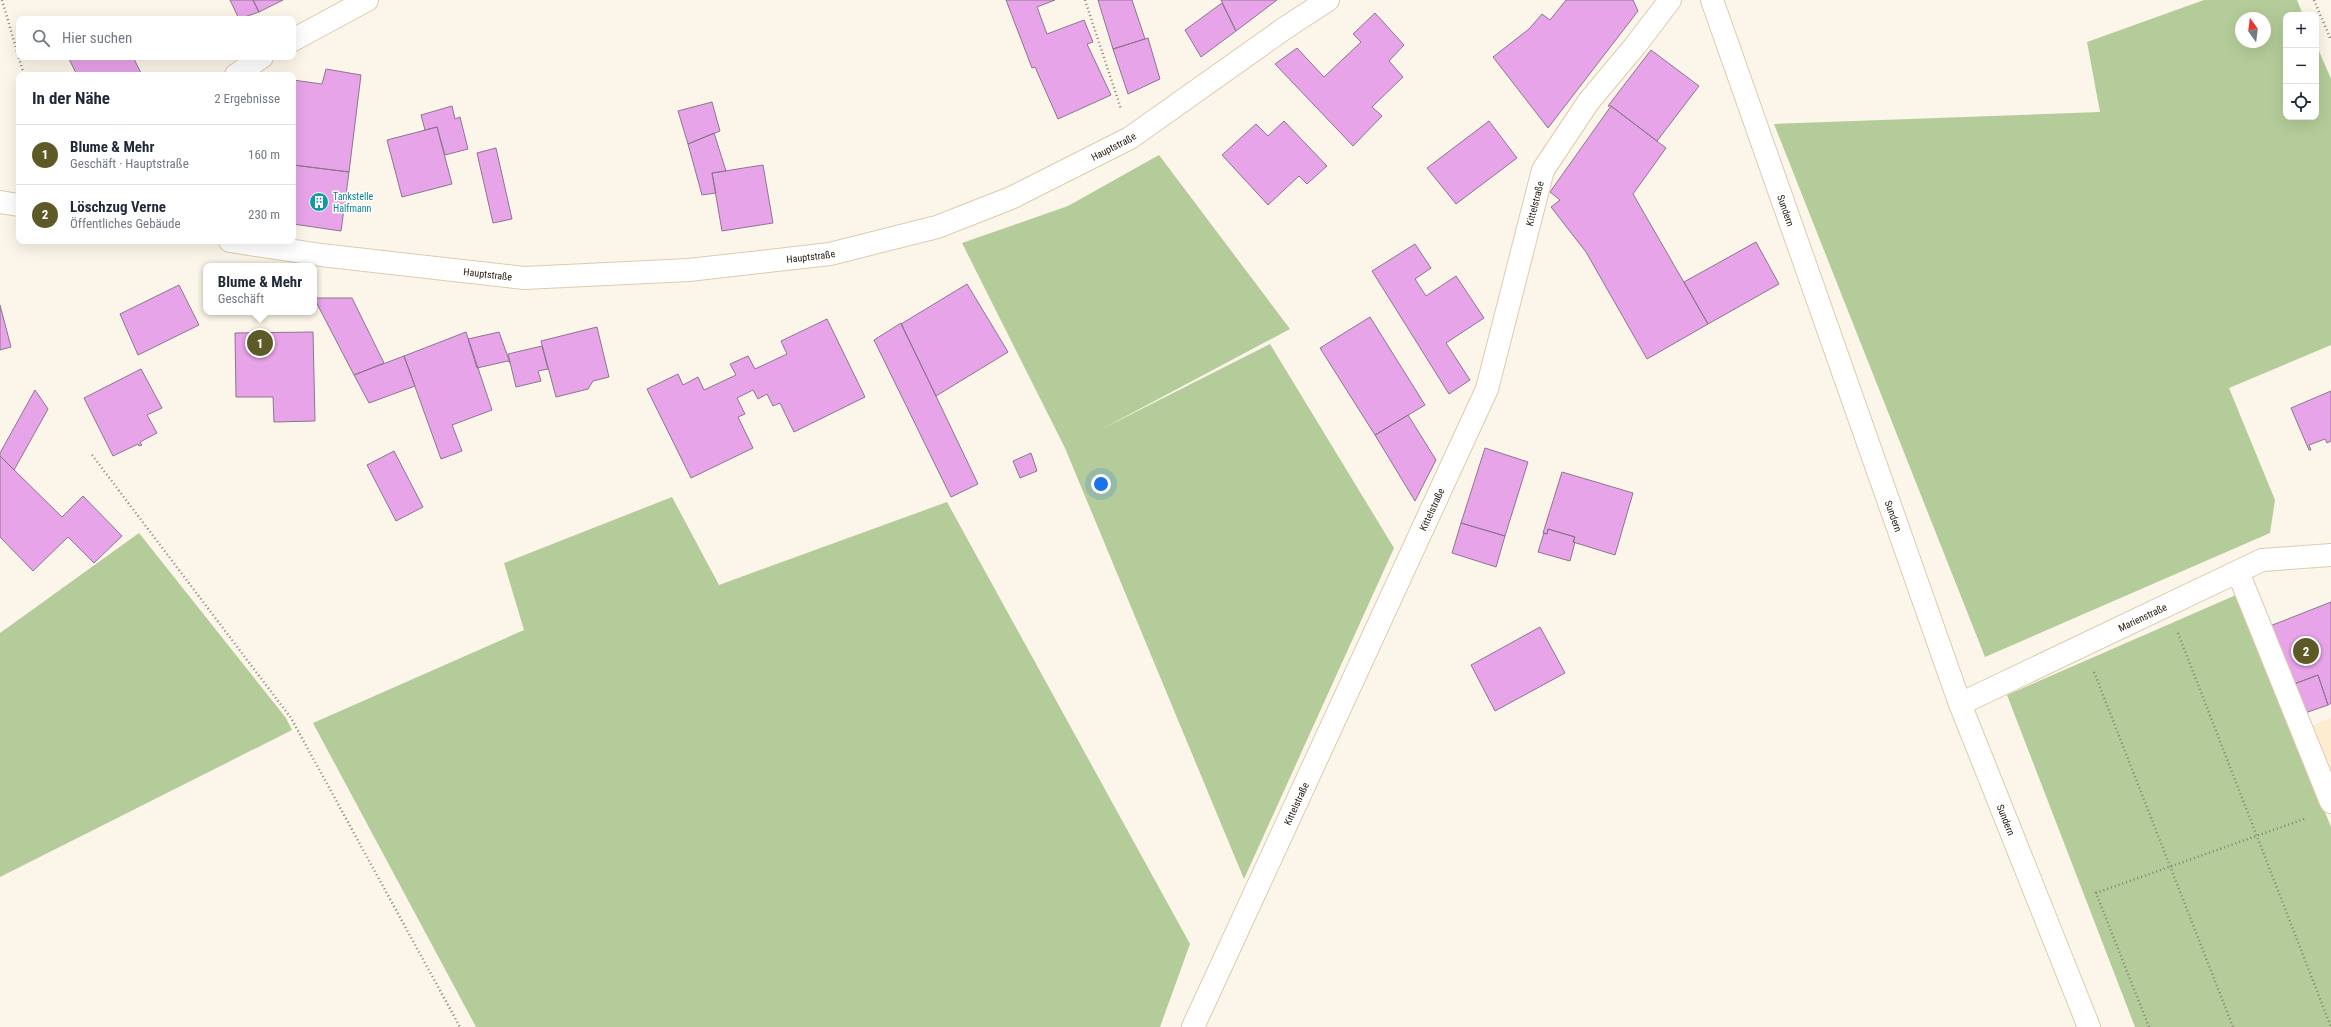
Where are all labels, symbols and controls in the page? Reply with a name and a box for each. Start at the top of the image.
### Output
north arrow [2235,12,2271,48]
map controls [2283,12,2319,120]
button: + [2283,12,2319,48]
search box [16,16,296,60]
icon: search [30,27,52,49]
text: Hier suchen [62,29,132,47]
button: − [2283,48,2319,84]
button: locate [2283,84,2319,120]
text: In der Nähe [32,88,110,108]
text: 2 Ergebnisse [214,91,280,106]
street label: Hauptstraße [1089,130,1138,162]
text: Blume & Mehr [70,138,154,156]
text: 1 [42,147,48,162]
text: 160 m [248,147,280,162]
text: Geschäft · Hauptstraße [70,156,189,171]
street label: Kittelstraße [1523,180,1546,227]
building icon: Tankstelle Halfmann [308,191,330,213]
place label: Tankstelle Halfmann [333,191,374,214]
street label: Sundern [1776,193,1797,228]
text: Löschzug Verne [70,198,166,216]
text: 2 [42,207,48,222]
text: 230 m [248,207,280,222]
text: Öffentliches Gebäude [70,216,181,231]
street label: Hauptstraße [786,247,836,264]
popup [203,263,317,315]
street label: Hauptstraße [463,266,513,282]
text: Blume & Mehr [218,273,302,291]
text: Geschäft [218,291,264,306]
pin: 1 [247,328,273,358]
your location [1091,474,1111,494]
street label: Kittelstraße [1417,486,1446,532]
street label: Sundern [1883,499,1904,533]
street label: Marienstraße [2116,601,2169,633]
pin: 2 [2293,636,2319,666]
street label: Kittelstraße [1281,780,1311,827]
street label: Sundern [1995,803,2017,837]

